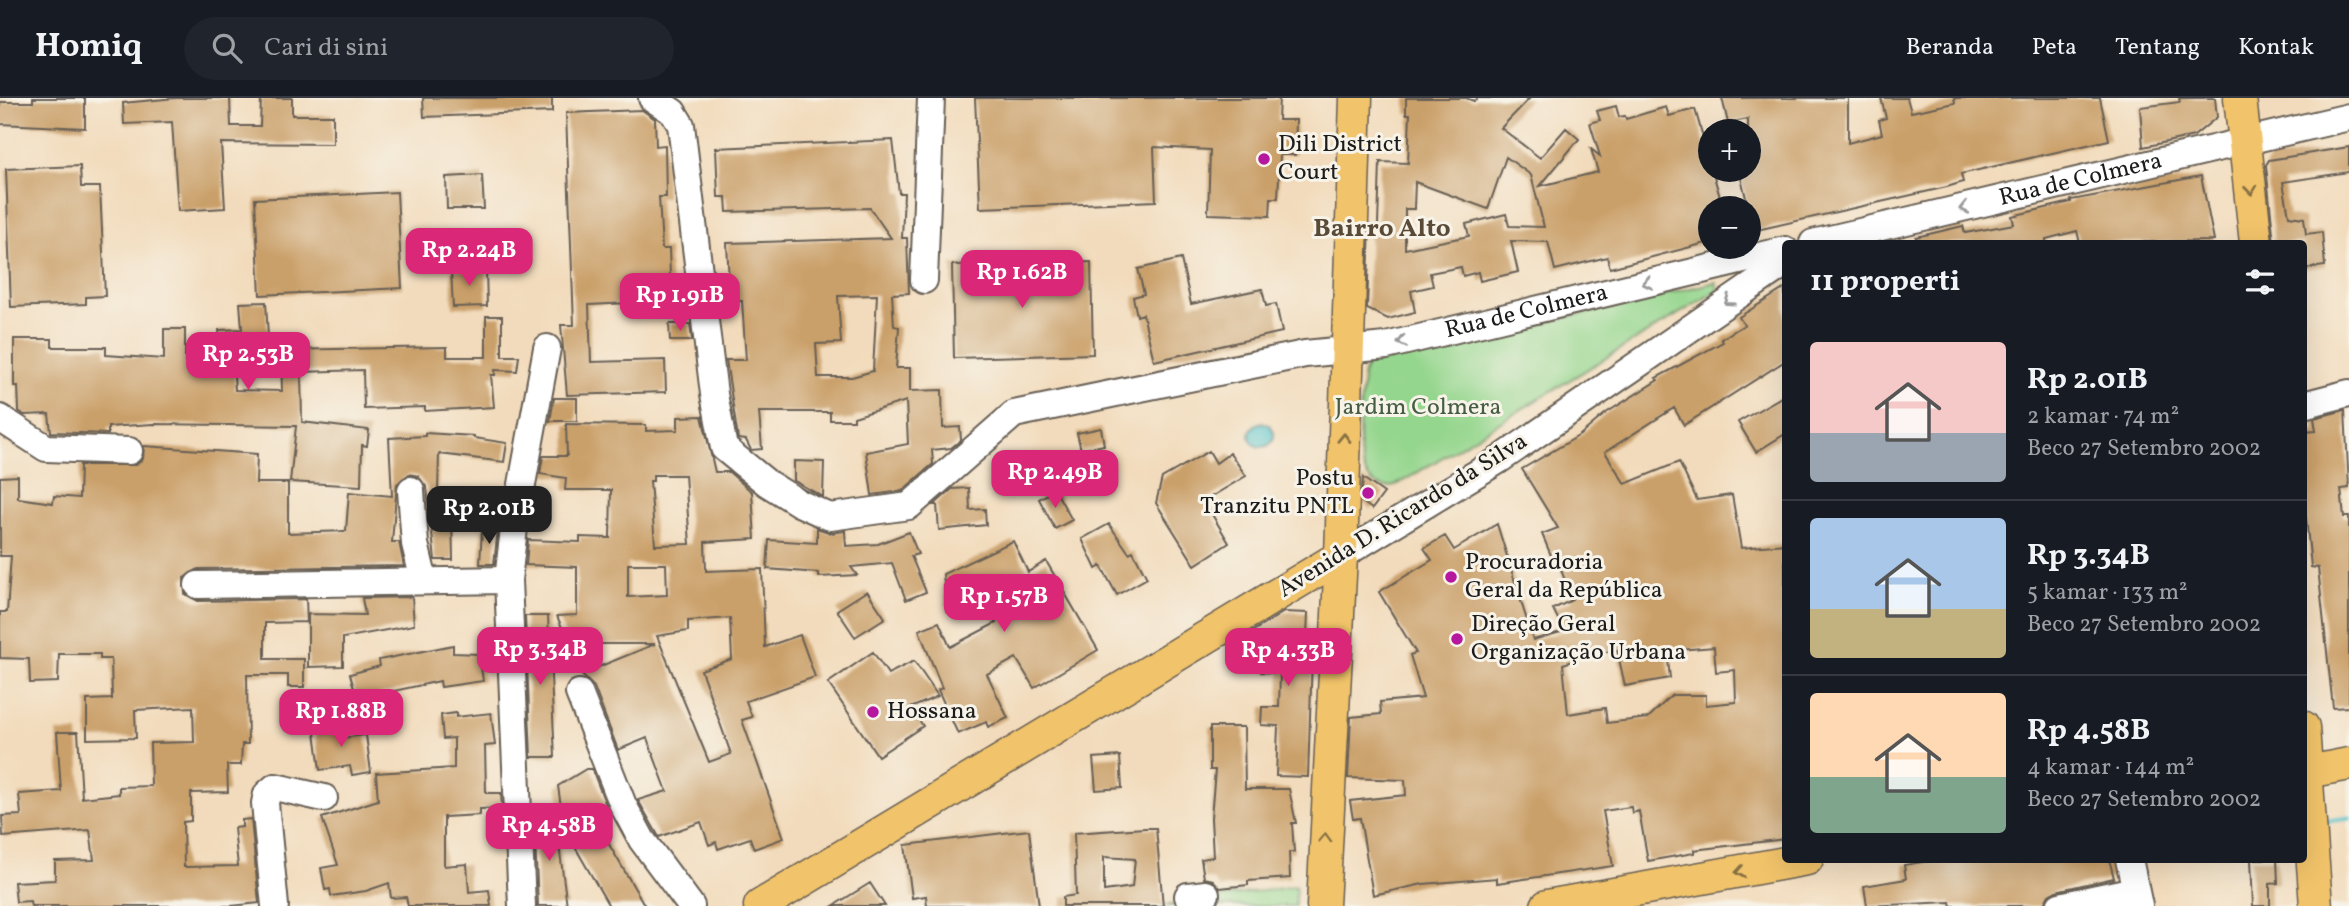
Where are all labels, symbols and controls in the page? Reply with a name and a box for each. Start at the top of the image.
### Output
search box [184,17,674,80]
text: Homiq [35,25,142,71]
icon: search [208,29,246,67]
text: Cari di sini [264,30,388,66]
text: Beranda [1906,31,1994,65]
text: Peta [2032,31,2077,65]
text: Tentang [2115,31,2200,65]
text: Kontak [2238,31,2314,65]
map controls [1698,119,1761,259]
button: + [1698,119,1761,182]
place label: Dili District Court [1278,128,1402,190]
street label: Rua de Colmera [1996,144,2166,216]
marker: Dili District Court [1256,151,1272,167]
one-way arrow [2243,184,2258,196]
button: − [1698,196,1761,259]
one-way arrow [1958,199,1970,214]
district label: Bairro Alto [1313,211,1451,247]
pin: Rp 2.24B [397,228,541,288]
text: Rp 2.24B [422,235,516,267]
pin: Rp 1.62B [950,250,1094,310]
text: Rp 1.62B [976,257,1068,289]
text: 11 properti [1810,261,1960,303]
icon: filters [2241,263,2279,301]
pin: Rp 1.91B [608,274,752,333]
one-way arrow [1641,275,1653,289]
street label: Rua de Colmera [1442,276,1611,348]
text: Rp 1.91B [636,280,724,312]
one-way arrow [1724,293,1737,306]
pin: Rp 2.53B [176,332,320,392]
one-way arrow [1396,334,1408,348]
text: Rp 2.53B [202,339,294,371]
text: Rp 2.01B [2027,359,2148,401]
icon: home [1866,370,1950,454]
park label: Jardim Colmera [1335,391,1501,425]
text: 2 kamar · 74 m² [2027,401,2179,433]
street label: Avenida D. Ricardo da Silva [1272,425,1534,607]
one-way arrow [1336,433,1352,443]
text: Beco 27 Setembro 2002 [2027,433,2261,465]
pin: Rp 2.49B [983,450,1127,510]
text: Rp 2.49B [1007,457,1103,489]
place label: Postu Tranzitu PNTL [1200,462,1354,524]
marker: Postu Tranzitu PNTL [1360,485,1376,501]
pin: Rp 2.01B [417,486,561,546]
text: Rp 2.01B [443,493,535,525]
text: Rp 3.34B [2027,535,2150,577]
place label: Procuradoria Geral da República [1465,546,1663,608]
icon: home [1866,546,1950,630]
marker: Procuradoria Geral da República [1443,569,1459,585]
pin: Rp 1.57B [932,574,1076,634]
text: 5 kamar · 133 m² [2027,577,2188,609]
text: Rp 1.57B [960,581,1048,613]
place label: Direção Geral Organização Urbana [1471,608,1686,670]
text: Beco 27 Setembro 2002 [2027,609,2261,641]
pin: Rp 3.34B [468,628,612,687]
pin: Rp 4.33B [1216,628,1360,688]
marker: Direção Geral Organização Urbana [1449,631,1465,647]
text: Rp 3.34B [493,634,587,666]
text: Rp 4.33B [1241,635,1335,667]
pin: Rp 1.88B [269,690,413,749]
place label: Hossana [887,695,977,729]
text: Rp 1.88B [295,696,387,728]
marker: Hossana [865,704,881,720]
text: Rp 4.58B [2027,710,2150,752]
icon: home [1866,721,1950,805]
text: 4 kamar · 144 m² [2027,752,2194,784]
text: Beco 27 Setembro 2002 [2027,784,2261,816]
pin: Rp 4.58B [477,804,621,863]
text: Rp 4.58B [502,810,596,842]
one-way arrow [1318,832,1333,843]
one-way arrow [1734,863,1746,878]

